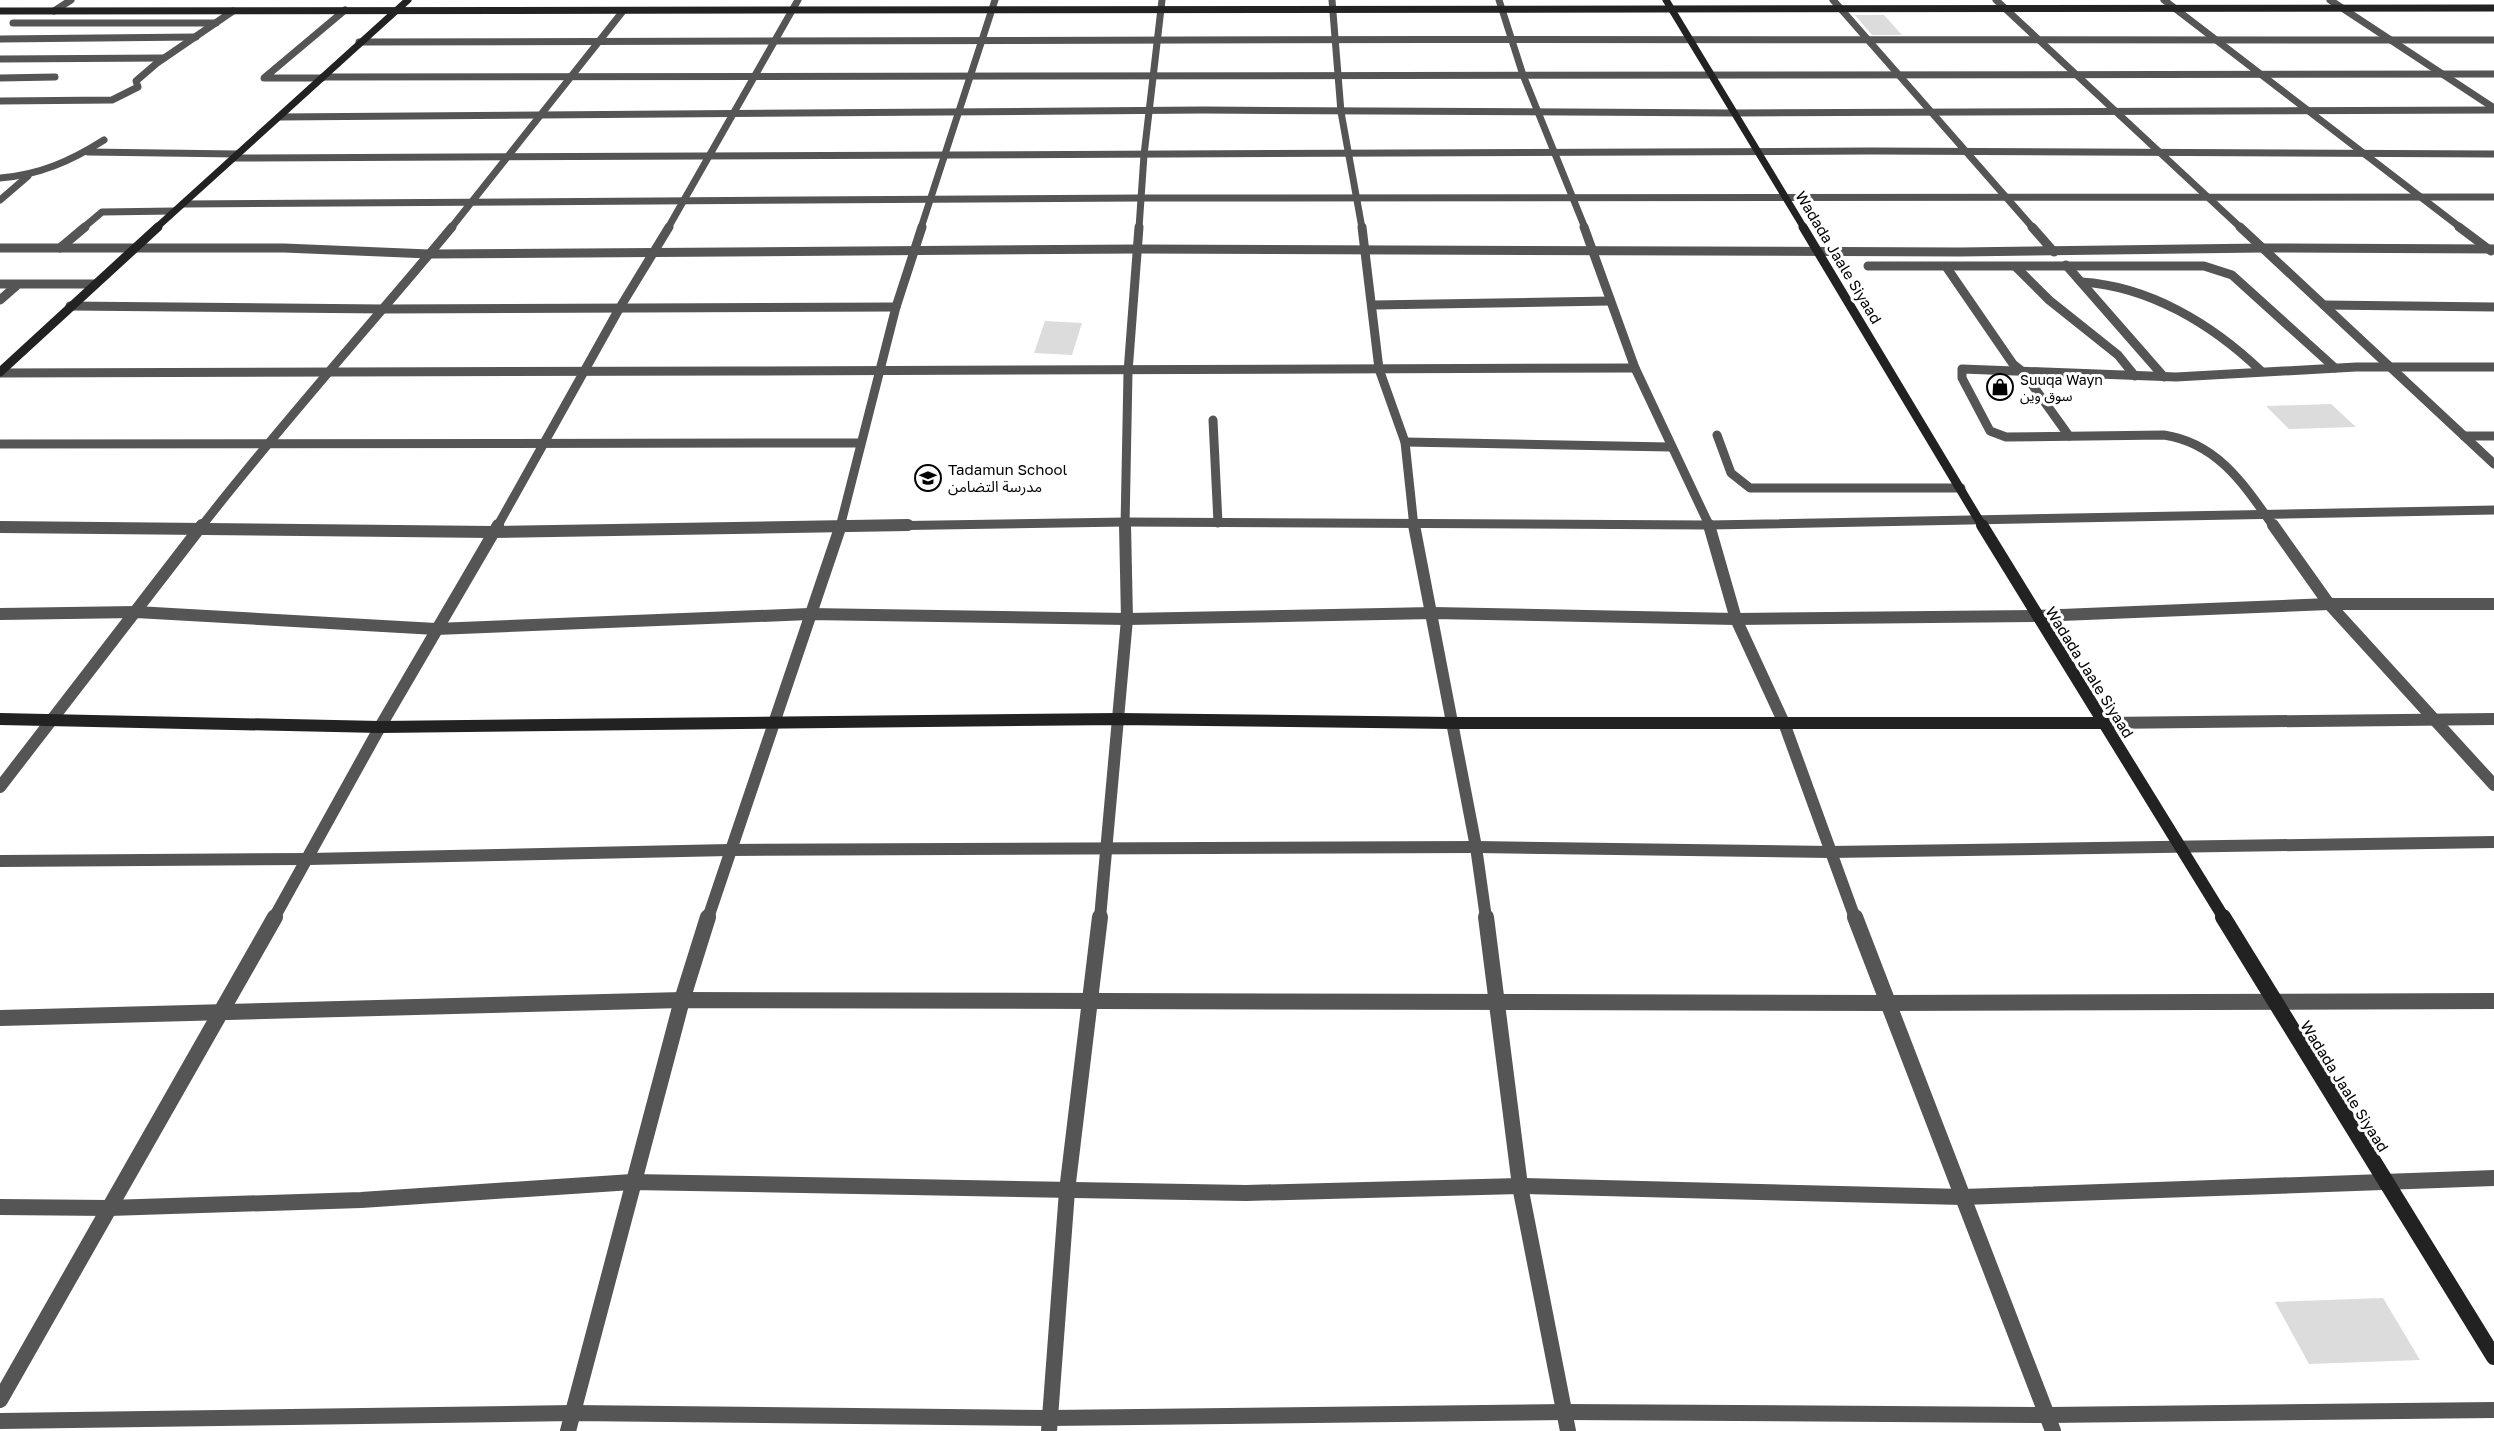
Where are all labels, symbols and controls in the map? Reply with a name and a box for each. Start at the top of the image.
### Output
street label: Wadada Jaale Siyaad [1792,187,1886,327]
place label: Suuqa Wayn سوق وين [2020,371,2103,405]
shop icon: Suuqa Wayn سوق وين [1985,372,2015,402]
place label: Tadamun School مدرسة التضامن [948,460,1067,496]
school or university icon: Tadamun School مدرسة التضامن [913,463,943,493]
street label: Wadada Jaale Siyaad [2042,603,2138,741]
street label: Wadada Jaale Siyaad [2297,1017,2393,1155]

